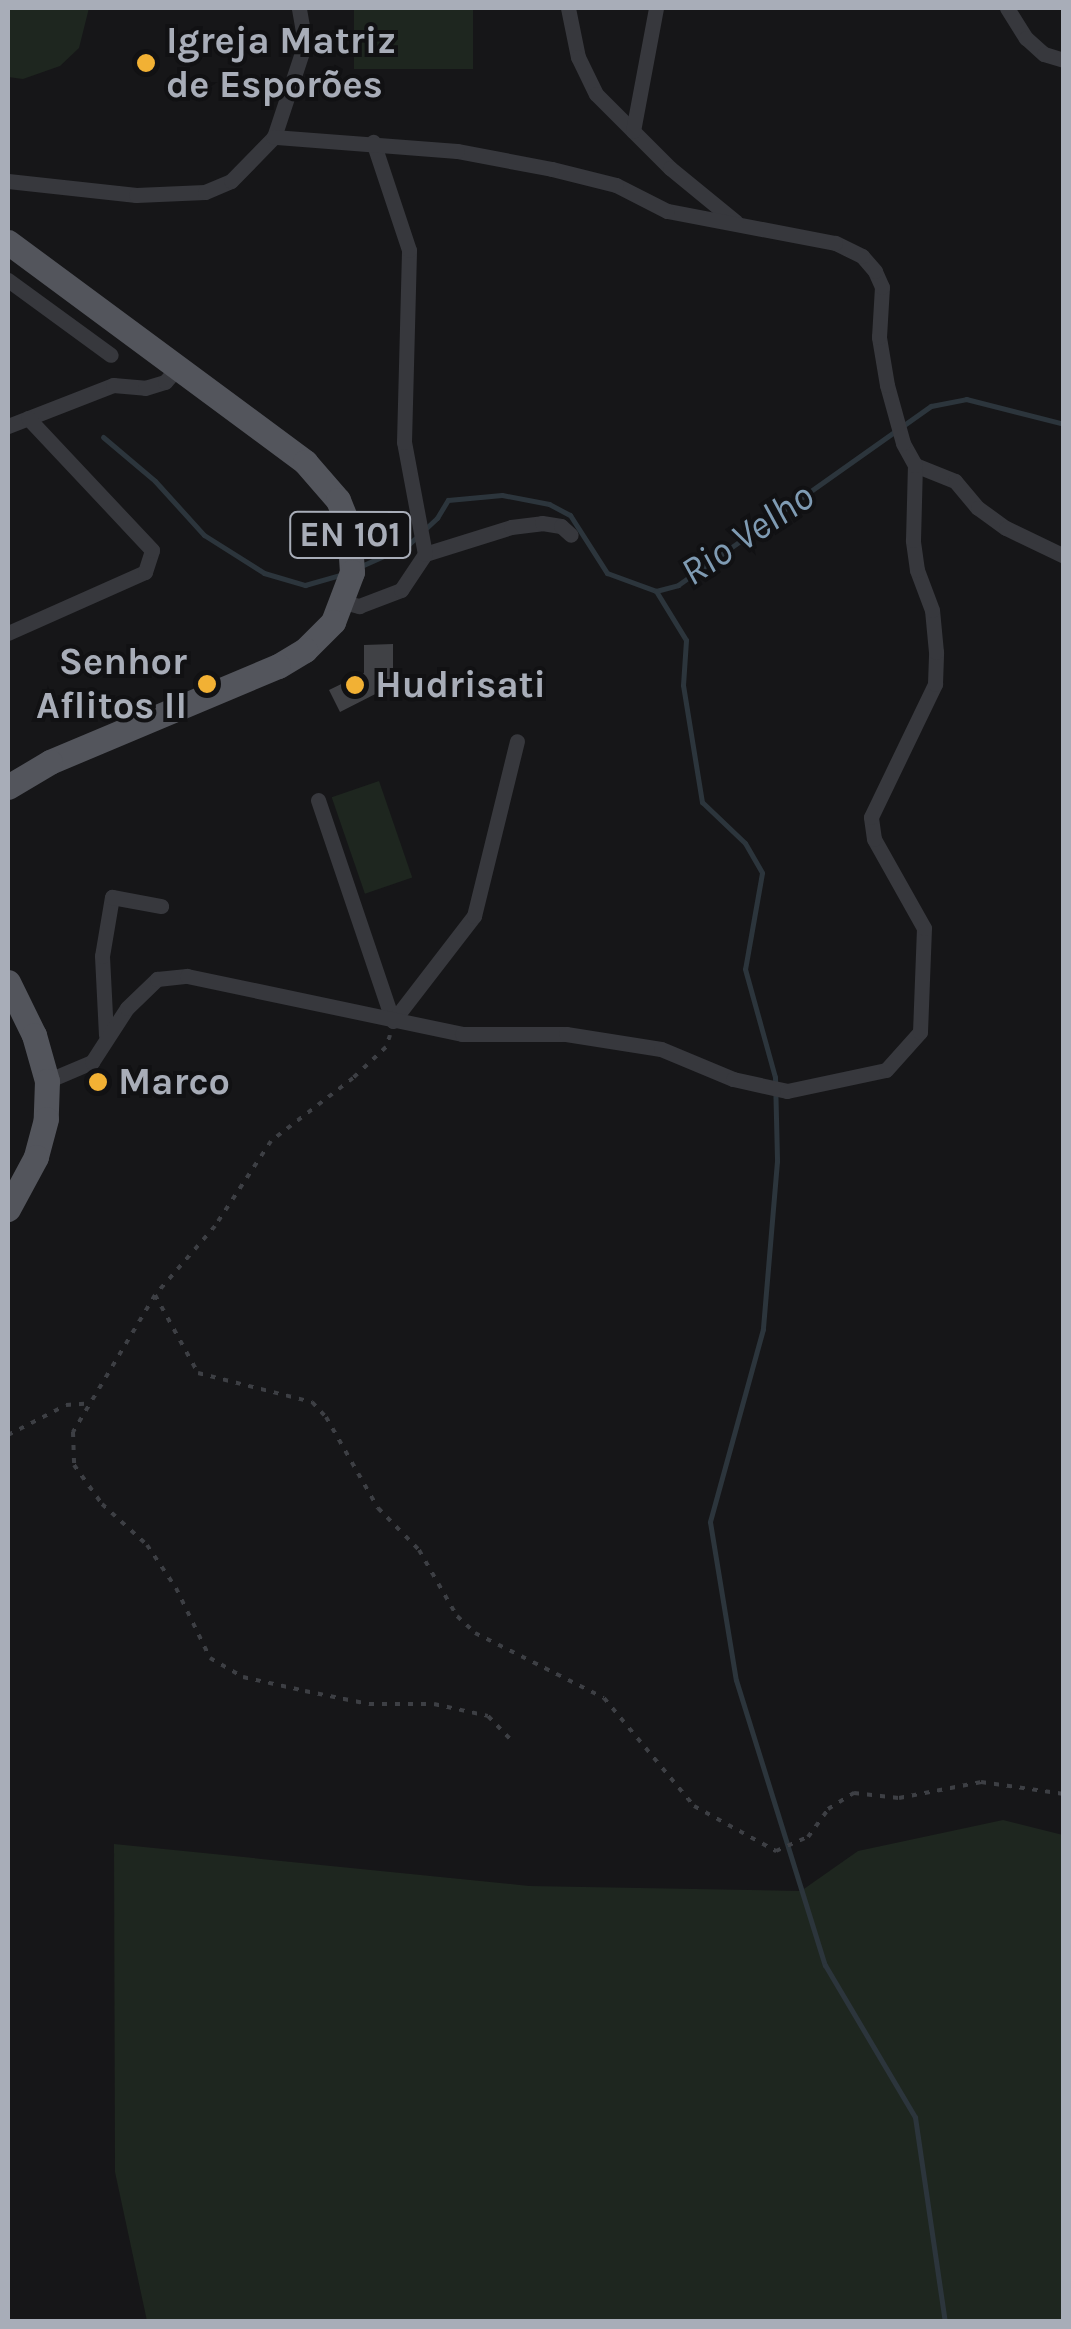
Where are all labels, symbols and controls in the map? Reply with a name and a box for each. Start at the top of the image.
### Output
place label: Igreja Matriz de Esporões [166,18,396,107]
marker: Igreja Matriz de Esporões [135,52,157,74]
water label: Rio Velho [671,472,823,596]
road number: EN 101 [288,505,412,565]
place label: Senhor Aflitos II [36,639,187,728]
place label: Hudrisati [375,662,546,708]
marker: Senhor Aflitos II [196,673,218,695]
marker: Hudrisati [344,674,366,696]
place label: Marco [118,1059,230,1105]
marker: Marco [87,1071,109,1093]

